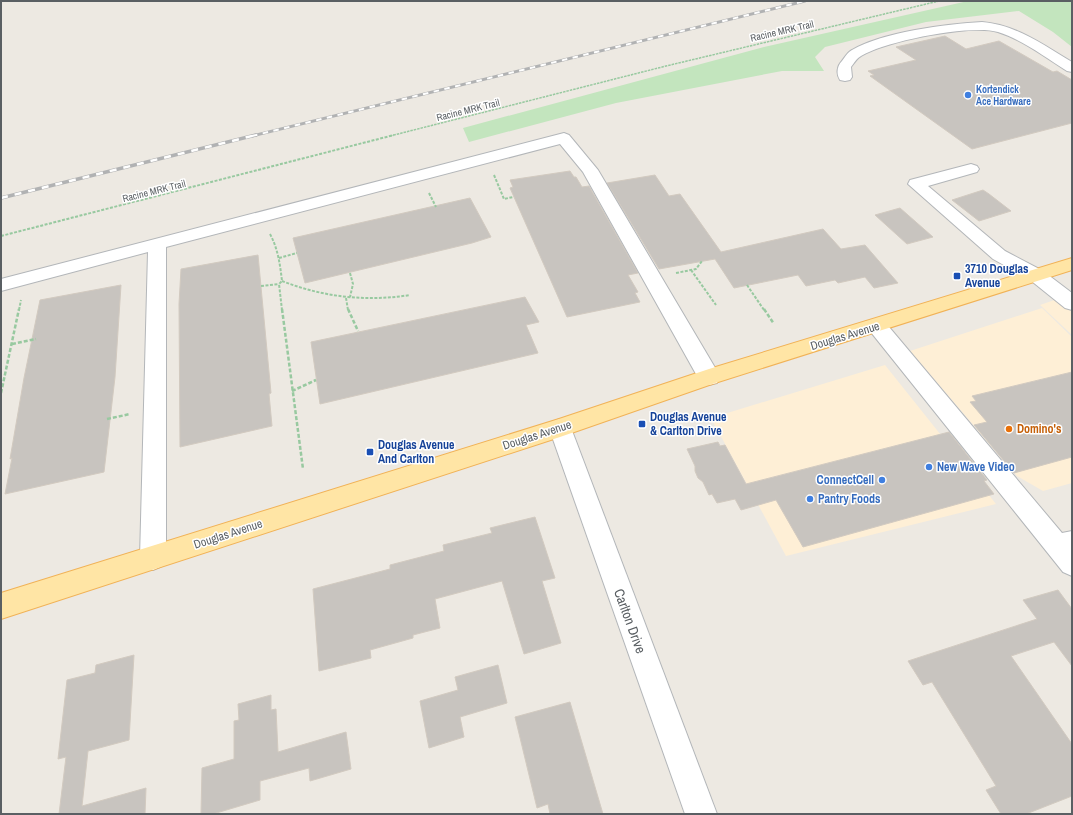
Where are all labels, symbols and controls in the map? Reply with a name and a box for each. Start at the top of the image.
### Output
street label: Racine MRK Trail [749,17,815,45]
place label: Kortendick Ace Hardware [976,83,1031,108]
marker: Kortendick Ace Hardware [963,90,973,100]
street label: Racine MRK Trail [435,96,501,124]
street label: Racine MRK Trail [121,177,187,205]
place label: 3710 Douglas Avenue [965,261,1029,291]
marker: 3710 Douglas Avenue [952,271,962,281]
street label: Douglas Avenue [808,318,882,354]
place label: Douglas Avenue & Carlton Drive [650,409,727,439]
street label: Douglas Avenue [501,416,573,454]
marker: Douglas Avenue & Carlton Drive [637,419,647,429]
place label: Domino's [1017,421,1062,437]
marker: Domino's [1004,424,1014,434]
place label: Douglas Avenue And Carlton [378,437,455,467]
marker: Douglas Avenue And Carlton [365,447,375,457]
place label: New Wave Video [937,459,1015,475]
marker: New Wave Video [924,462,934,472]
place label: ConnectCell [817,472,874,488]
marker: ConnectCell [877,475,887,485]
place label: Pantry Foods [818,491,881,507]
marker: Pantry Foods [805,494,815,504]
street label: Douglas Avenue [192,515,264,553]
street label: Carlton Drive [610,586,650,656]

